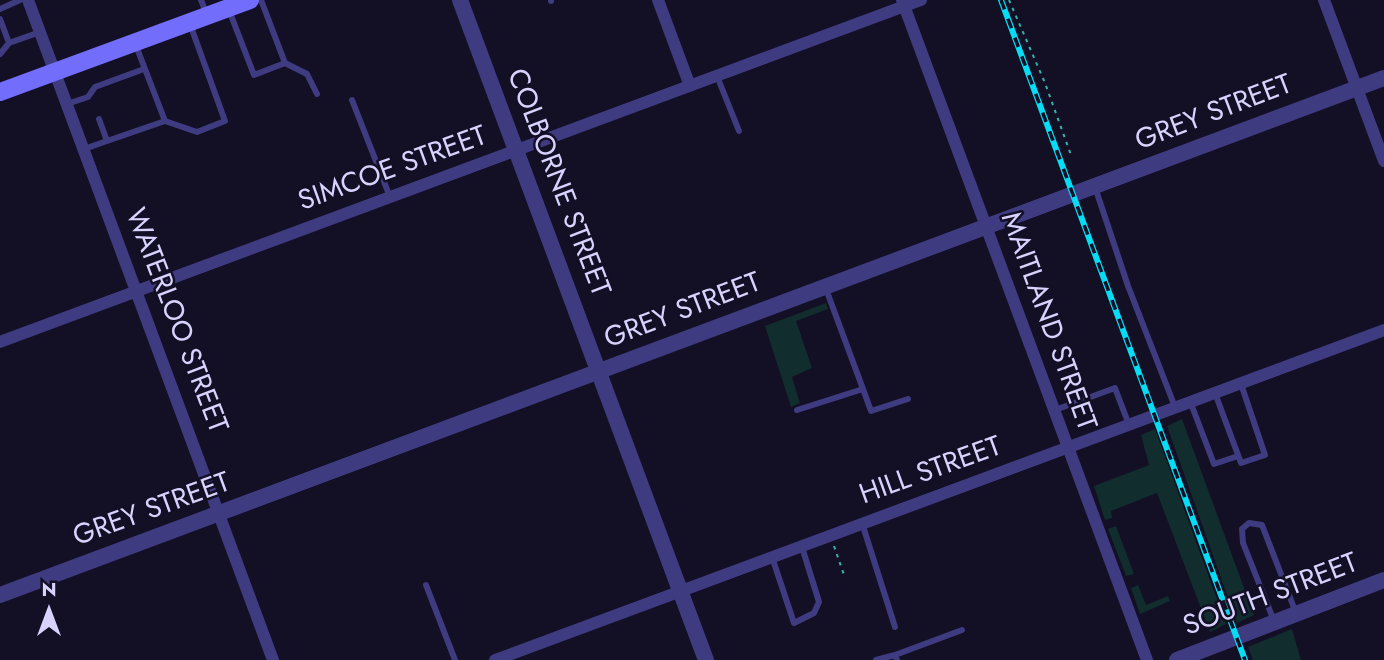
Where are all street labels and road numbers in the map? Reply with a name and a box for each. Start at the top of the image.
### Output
street label: COLBORNE STREET [498,65,616,301]
street label: GREY STREET [1131,69,1297,159]
street label: SIMCOE STREET [294,120,492,220]
street label: WATERLOO STREET [117,204,233,438]
street label: MAITLAND STREET [992,208,1102,436]
street label: GREY STREET [600,267,766,357]
street label: HILL STREET [856,431,1006,513]
street label: GREY STREET [69,467,235,555]
street label: SOUTH STREET [1179,547,1363,645]

